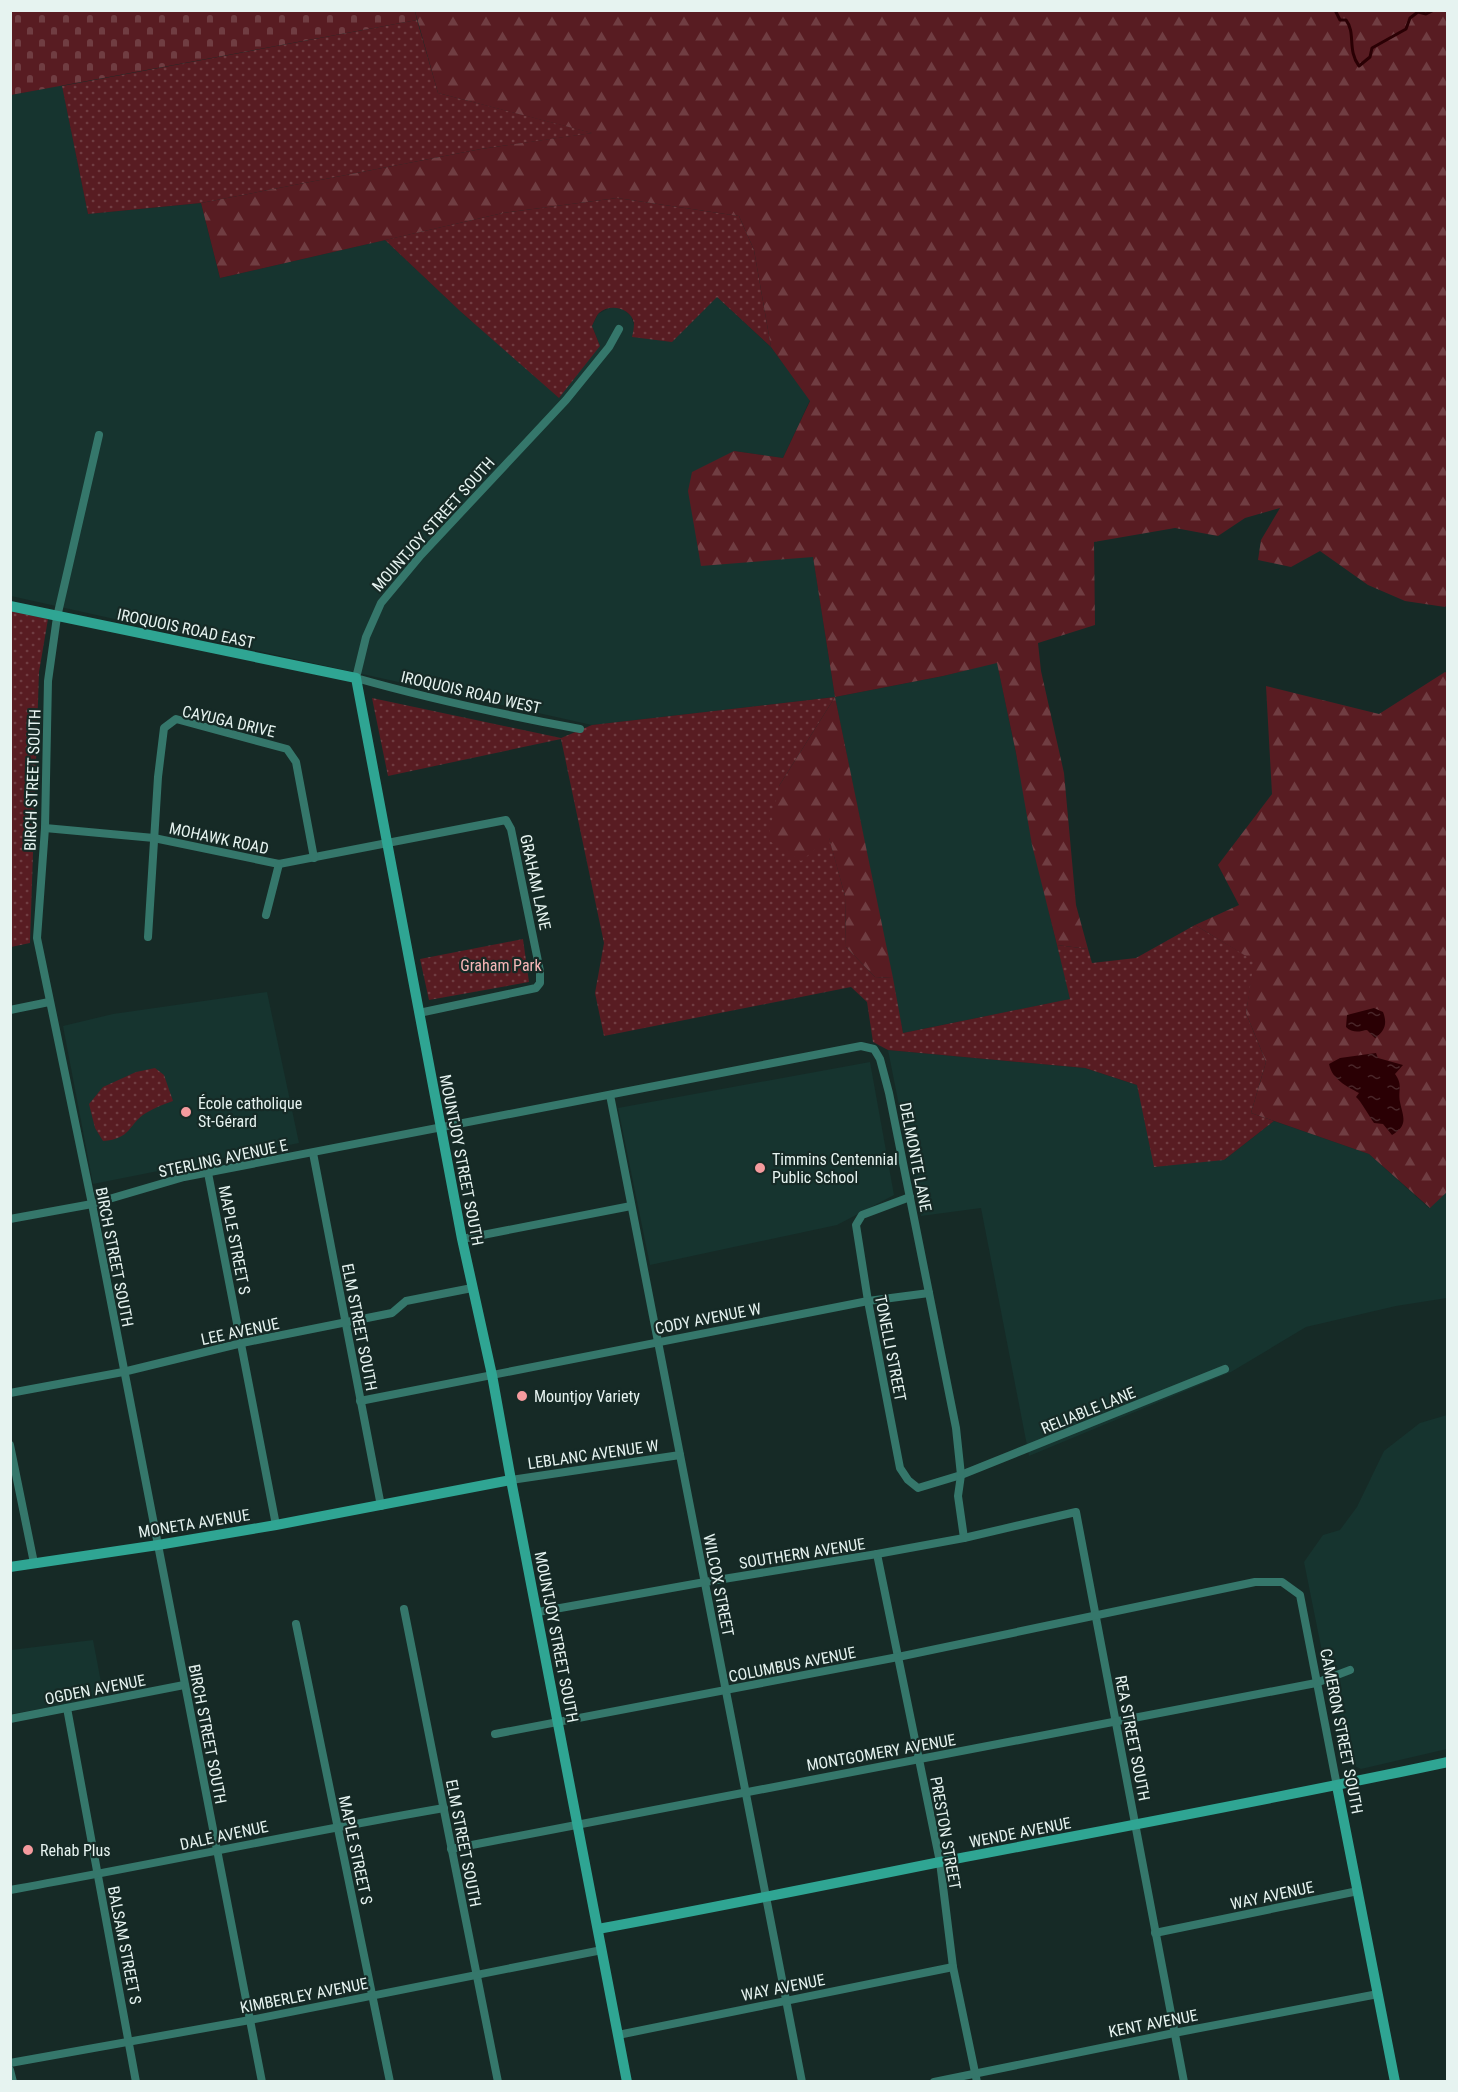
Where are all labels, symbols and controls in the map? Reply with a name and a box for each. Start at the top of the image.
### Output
street label: MOUNTJOY STREET SOUTH [368,453,499,595]
street label: IROQUOIS ROAD EAST [115,605,256,652]
street label: IROQUOIS ROAD WEST [399,667,543,718]
street label: CAYUGA DRIVE [180,702,277,741]
street label: BIRCH STREET SOUTH [21,709,44,851]
street label: MOHAWK ROAD [167,819,270,858]
street label: GRAHAM LANE [516,833,555,932]
park label: Graham Park [460,956,542,975]
street label: MOUNTJOY STREET SOUTH [436,1073,487,1247]
place label: École catholique St-Gérard [198,1094,302,1131]
street label: DELMONTE LANE [896,1101,935,1213]
marker: École catholique St-Gérard [179,1105,193,1119]
street label: STERLING AVENUE E [157,1136,290,1181]
place label: Timmins Centennial Public School [772,1150,898,1187]
marker: Timmins Centennial Public School [753,1161,767,1175]
street label: MAPLE STREET S [215,1184,254,1296]
street label: BIRCH STREET SOUTH [92,1186,137,1329]
street label: ELM STREET SOUTH [338,1262,381,1392]
street label: TONELLI STREET [871,1293,910,1403]
street label: CODY AVENUE W [653,1299,763,1338]
street label: LEE AVENUE [199,1314,281,1349]
street label: RELIABLE LANE [1038,1383,1138,1438]
place label: Mountjoy Variety [534,1387,640,1406]
marker: Mountjoy Variety [515,1389,529,1403]
street label: LEBLANC AVENUE W [526,1436,660,1473]
street label: MONETA AVENUE [137,1505,251,1542]
street label: WILCOX STREET [699,1532,738,1638]
street label: SOUTHERN AVENUE [738,1534,867,1573]
street label: MOUNTJOY STREET SOUTH [531,1550,582,1724]
street label: COLUMBUS AVENUE [727,1643,857,1686]
street label: CAMERON STREET SOUTH [1316,1647,1367,1815]
street label: BIRCH STREET SOUTH [185,1663,230,1806]
street label: OGDEN AVENUE [43,1670,147,1709]
street label: REA STREET SOUTH [1111,1674,1154,1802]
street label: MONTGOMERY AVENUE [805,1730,957,1775]
street label: PRESTON STREET [926,1775,965,1891]
street label: ELM STREET SOUTH [442,1778,485,1908]
street label: MAPLE STREET S [335,1794,376,1906]
street label: WENDE AVENUE [968,1813,1073,1852]
street label: DALE AVENUE [178,1817,270,1854]
place label: Rehab Plus [40,1841,111,1860]
marker: Rehab Plus [21,1843,35,1857]
street label: WAY AVENUE [1229,1877,1316,1914]
street label: BALSAM STREET S [104,1884,145,2006]
street label: WAY AVENUE [740,1970,827,2005]
street label: KIMBERLEY AVENUE [238,1974,370,2017]
street label: KENT AVENUE [1107,2006,1199,2041]

